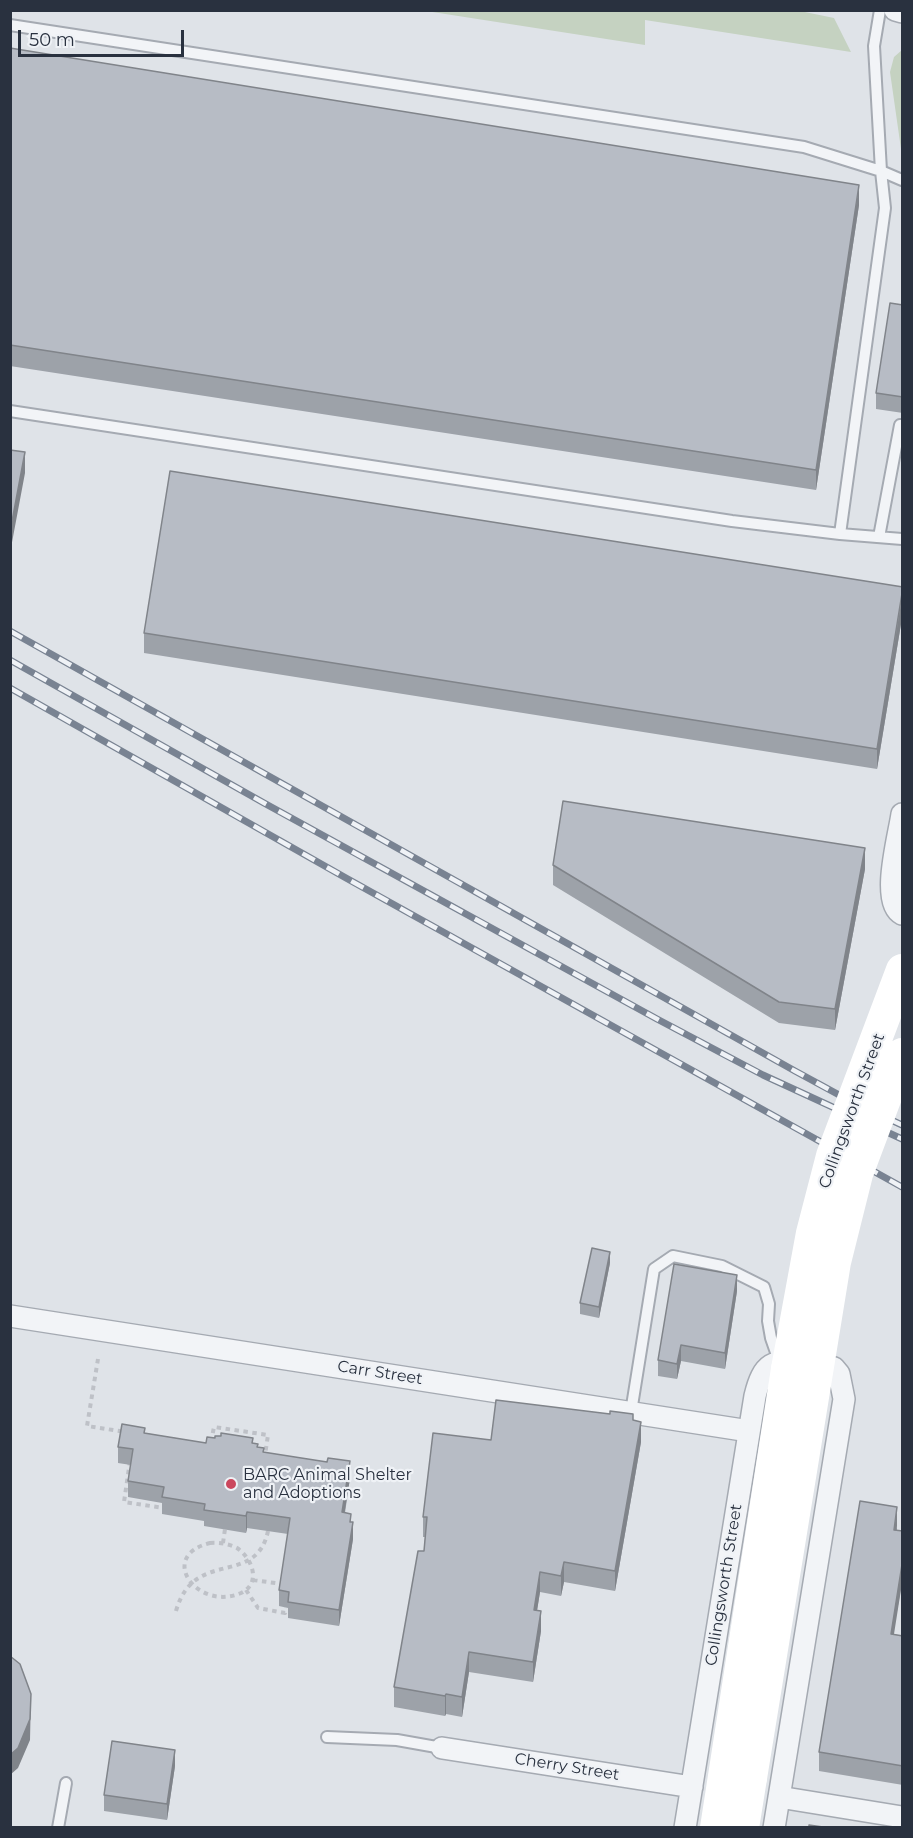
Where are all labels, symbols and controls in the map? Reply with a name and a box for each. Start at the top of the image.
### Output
scale bar [21,18,188,56]
text: 50 m [29,29,75,51]
street label: Collingsworth Street [815,1031,889,1191]
street label: Carr Street [336,1357,424,1389]
place label: BARC Animal Shelter and Adoptions [243,1465,412,1503]
marker: BARC Animal Shelter and Adoptions [224,1477,238,1491]
street label: Collingsworth Street [702,1503,746,1667]
street label: Cherry Street [513,1749,621,1785]

